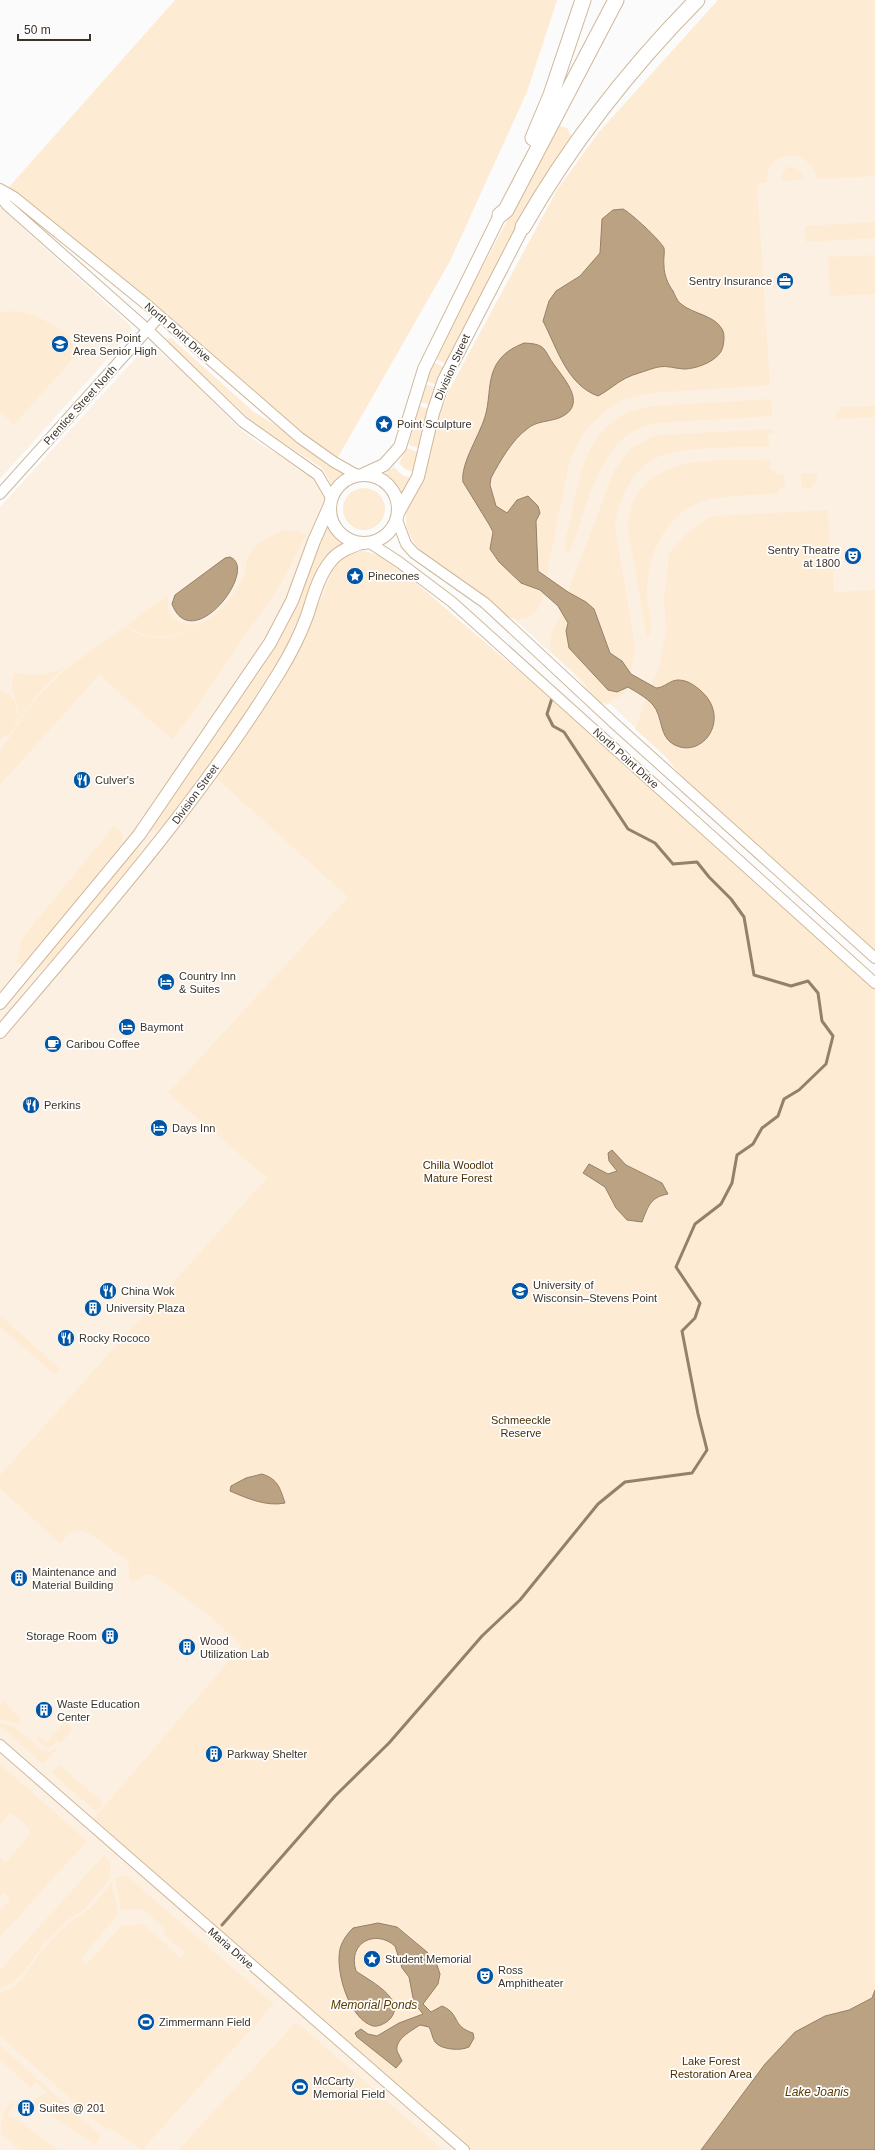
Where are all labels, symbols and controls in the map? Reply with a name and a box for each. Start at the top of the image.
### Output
scale bar [18,16,90,42]
text: 50 m [24,23,51,37]
office icon: Sentry Insurance [775,271,795,291]
place label: Sentry Insurance [689,275,772,287]
street label: North Point Drive [142,300,214,364]
place label: Stevens Point Area Senior High [73,332,157,357]
street label: Division Street [432,332,472,402]
school or university icon: Stevens Point Area Senior High [50,334,70,354]
street label: Prentice Street North [41,363,119,447]
place icon: Point Sculpture [374,414,394,434]
place label: Point Sculpture [397,418,472,430]
place label: Sentry Theatre at 1800 [767,544,840,569]
theatre icon: Sentry Theatre at 1800 [843,546,863,566]
place icon: Pinecones [345,566,365,586]
place label: Pinecones [368,570,420,582]
street label: North Point Drive [591,726,661,790]
street label: Division Street [169,762,221,826]
restaurant icon: Culver's [72,770,92,790]
place label: Culver's [95,774,135,786]
place label: Country Inn & Suites [179,970,236,995]
hotel icon: Country Inn & Suites [156,972,176,992]
hotel icon: Baymont [117,1017,137,1037]
place label: Baymont [140,1021,183,1033]
cafe icon: Caribou Coffee [43,1034,63,1054]
place label: Caribou Coffee [66,1038,140,1050]
restaurant icon: Perkins [21,1095,41,1115]
place label: Perkins [44,1099,81,1111]
hotel icon: Days Inn [149,1118,169,1138]
place label: Days Inn [172,1122,215,1134]
park label: Chilla Woodlot Mature Forest [423,1159,493,1184]
place label: University of Wisconsin–Stevens Point [533,1279,657,1304]
restaurant icon: China Wok [98,1281,118,1301]
school or university icon: University of Wisconsin–Stevens Point [510,1281,530,1301]
place label: China Wok [121,1285,175,1297]
building icon: University Plaza [83,1298,103,1318]
place label: University Plaza [106,1302,186,1314]
restaurant icon: Rocky Rococo [56,1328,76,1348]
place label: Rocky Rococo [79,1332,150,1344]
park label: Schmeeckle Reserve [491,1414,551,1439]
place label: Maintenance and Material Building [32,1566,116,1591]
building icon: Maintenance and Material Building [9,1568,29,1588]
building icon: Storage Room [100,1626,120,1646]
place label: Storage Room [26,1630,97,1642]
place label: Wood Utilization Lab [200,1635,269,1660]
building icon: Wood Utilization Lab [177,1637,197,1657]
place label: Waste Education Center [57,1698,140,1723]
building icon: Waste Education Center [34,1700,54,1720]
building icon: Parkway Shelter [204,1744,224,1764]
place label: Parkway Shelter [227,1748,307,1760]
street label: Maria Drive [206,1925,256,1971]
place icon: Student Memorial [362,1949,382,1969]
place label: Student Memorial [385,1953,471,1965]
place label: Ross Amphitheater [498,1964,564,1989]
theatre icon: Ross Amphitheater [475,1966,495,1986]
water label: Memorial Ponds [331,1998,417,2012]
sports icon: Zimmermann Field [136,2012,156,2032]
place label: Zimmermann Field [159,2016,251,2028]
park label: Lake Forest Restoration Area [670,2055,753,2080]
place label: McCarty Memorial Field [313,2075,385,2100]
sports icon: McCarty Memorial Field [290,2077,310,2097]
water label: Lake Joanis [785,2085,849,2099]
building icon: Suites @ 201 [16,2098,36,2118]
place label: Suites @ 201 [39,2102,105,2114]

